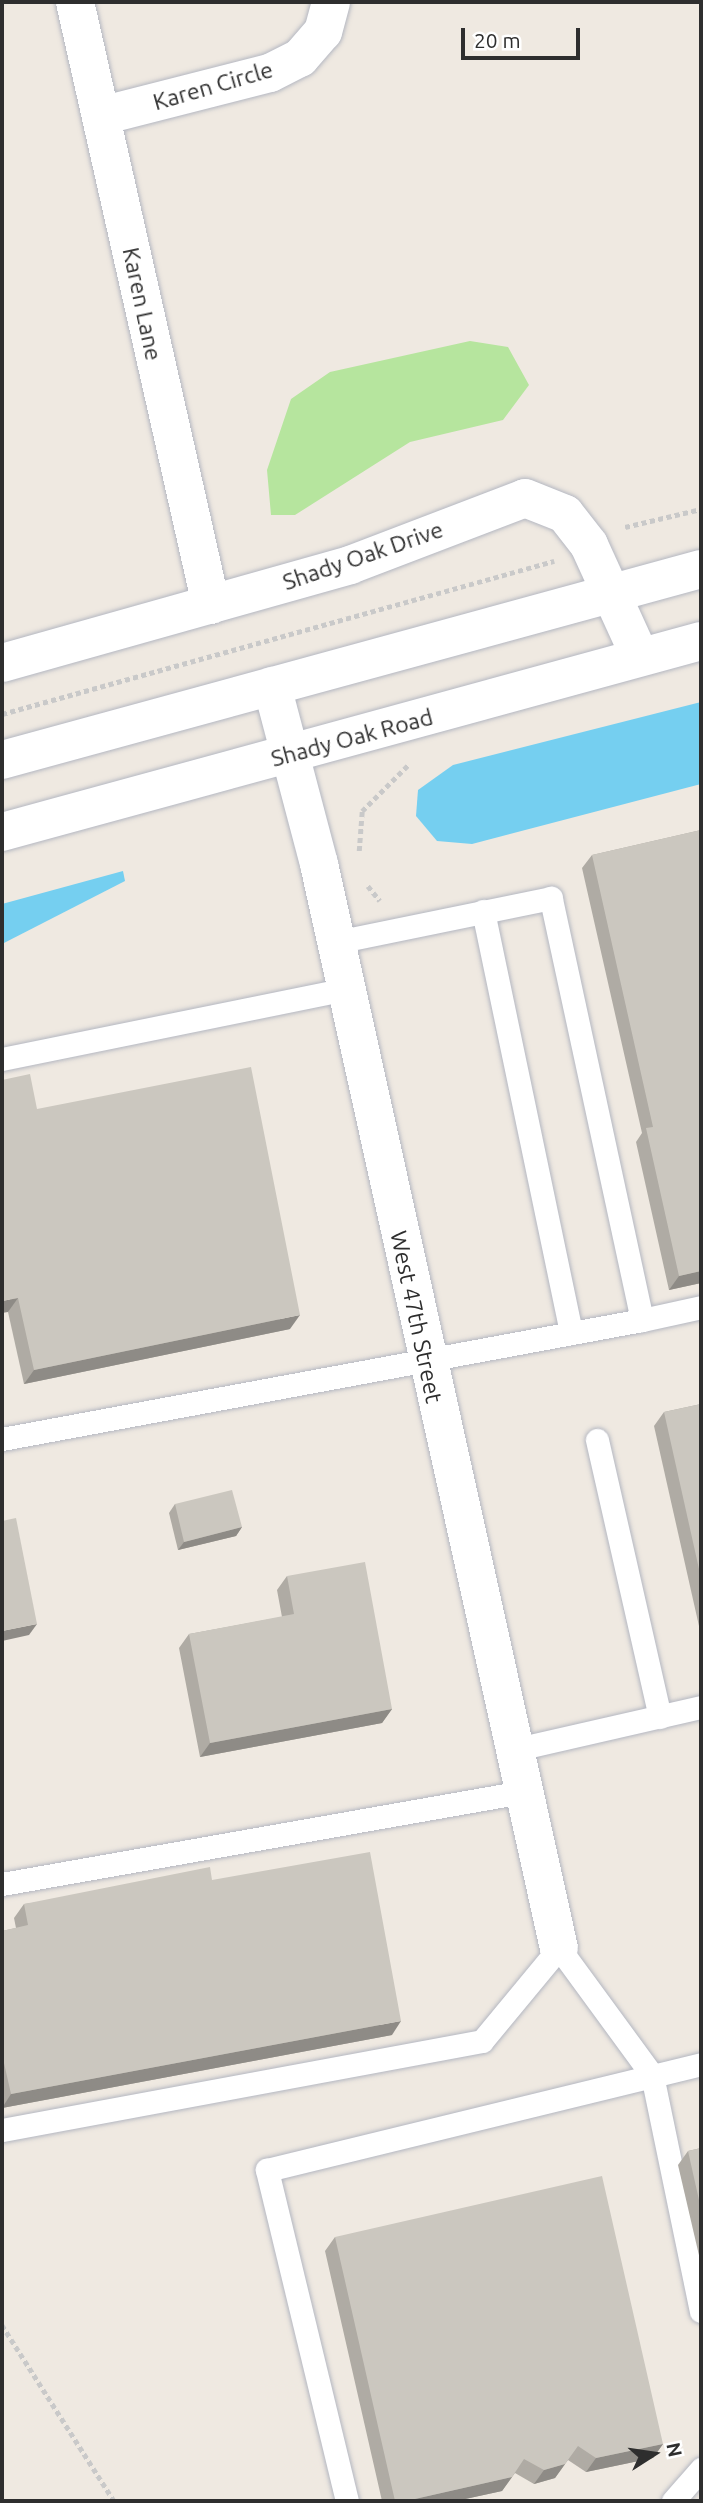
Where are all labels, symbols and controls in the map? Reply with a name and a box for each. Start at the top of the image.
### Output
scale bar [465,14,584,58]
text: 20 m [474,28,521,52]
street label: Karen Circle [150,56,276,116]
street label: Karen Lane [117,245,167,363]
street label: Shady Oak Drive [279,516,447,596]
street label: Shady Oak Road [268,703,436,773]
street label: West 47th Street [384,1228,448,1406]
north arrow [619,2419,689,2489]
text: N [662,2440,687,2459]

